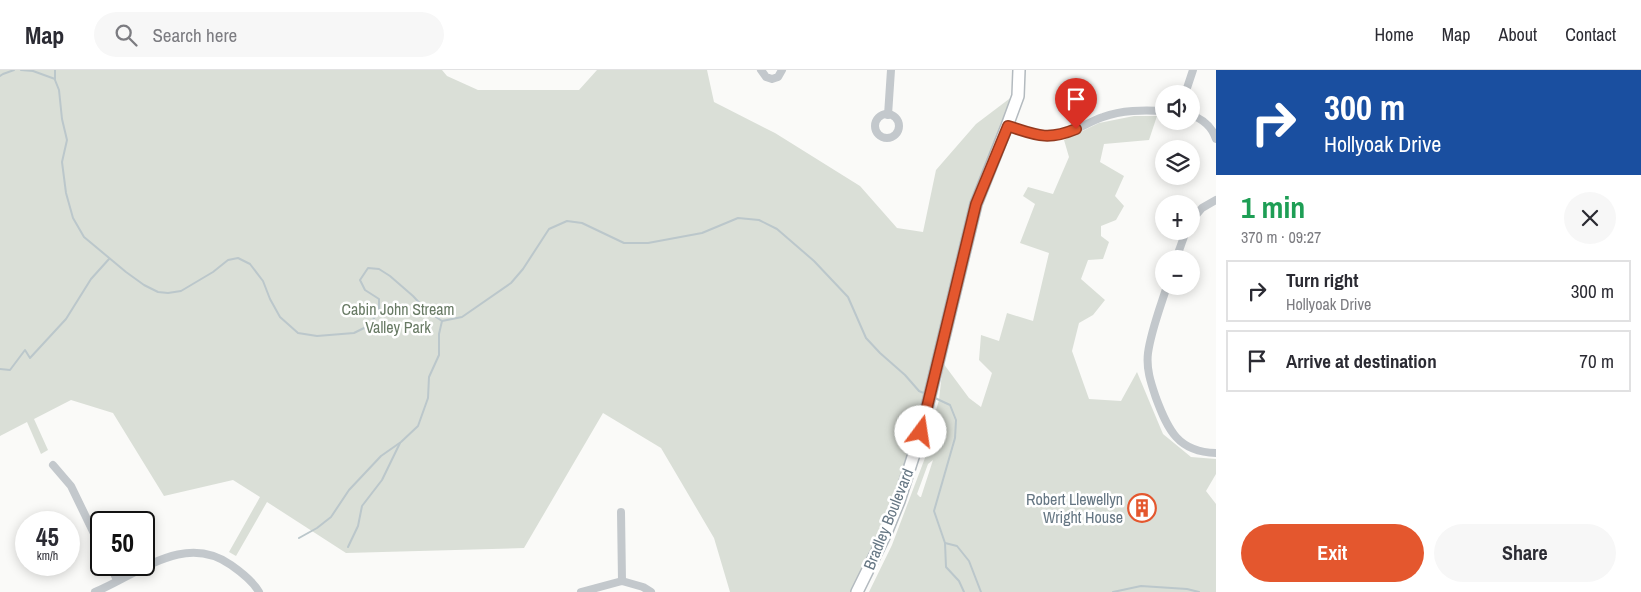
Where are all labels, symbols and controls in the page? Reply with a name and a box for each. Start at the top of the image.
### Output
search box [94,12,444,57]
text: Map [25,19,64,51]
icon: search [112,21,140,49]
text: Search here [152,22,237,48]
text: Home [1374,22,1414,47]
text: Map [1442,22,1471,47]
text: About [1499,22,1537,47]
text: Contact [1565,22,1616,47]
pin [1055,78,1097,129]
text: 300 m [1324,84,1405,131]
icon: arrive [1062,85,1090,113]
map controls [1155,85,1200,295]
button: sound [1155,85,1200,130]
icon: right [1241,90,1306,155]
text: Hollyoak Drive [1324,129,1441,159]
button: layers [1155,140,1200,185]
text: 1 min [1241,187,1305,227]
button: close [1564,192,1616,244]
button: + [1155,195,1200,240]
text: 370 m · 09:27 [1241,226,1321,248]
button: − [1155,250,1200,295]
text: Turn right [1286,267,1358,293]
icon: right [1243,277,1271,305]
text: 300 m [1571,278,1614,304]
text: Hollyoak Drive [1286,293,1371,315]
park label: Cabin John Stream Valley Park [341,298,455,338]
icon: arrive [1243,347,1271,375]
text: Arrive at destination [1286,348,1437,374]
text: 70 m [1579,348,1614,374]
position arrow [894,405,946,457]
street label: Bradley Boulevard [858,465,918,573]
place label: Robert Llewellyn Wright House [1026,488,1123,528]
building icon: Robert Llewellyn Wright House [1127,493,1157,523]
speed limit sign: 50 [90,511,155,576]
text: 45 [36,520,59,554]
button: Exit [1241,524,1424,582]
button: Share [1434,524,1616,582]
text: km/h [37,548,58,564]

